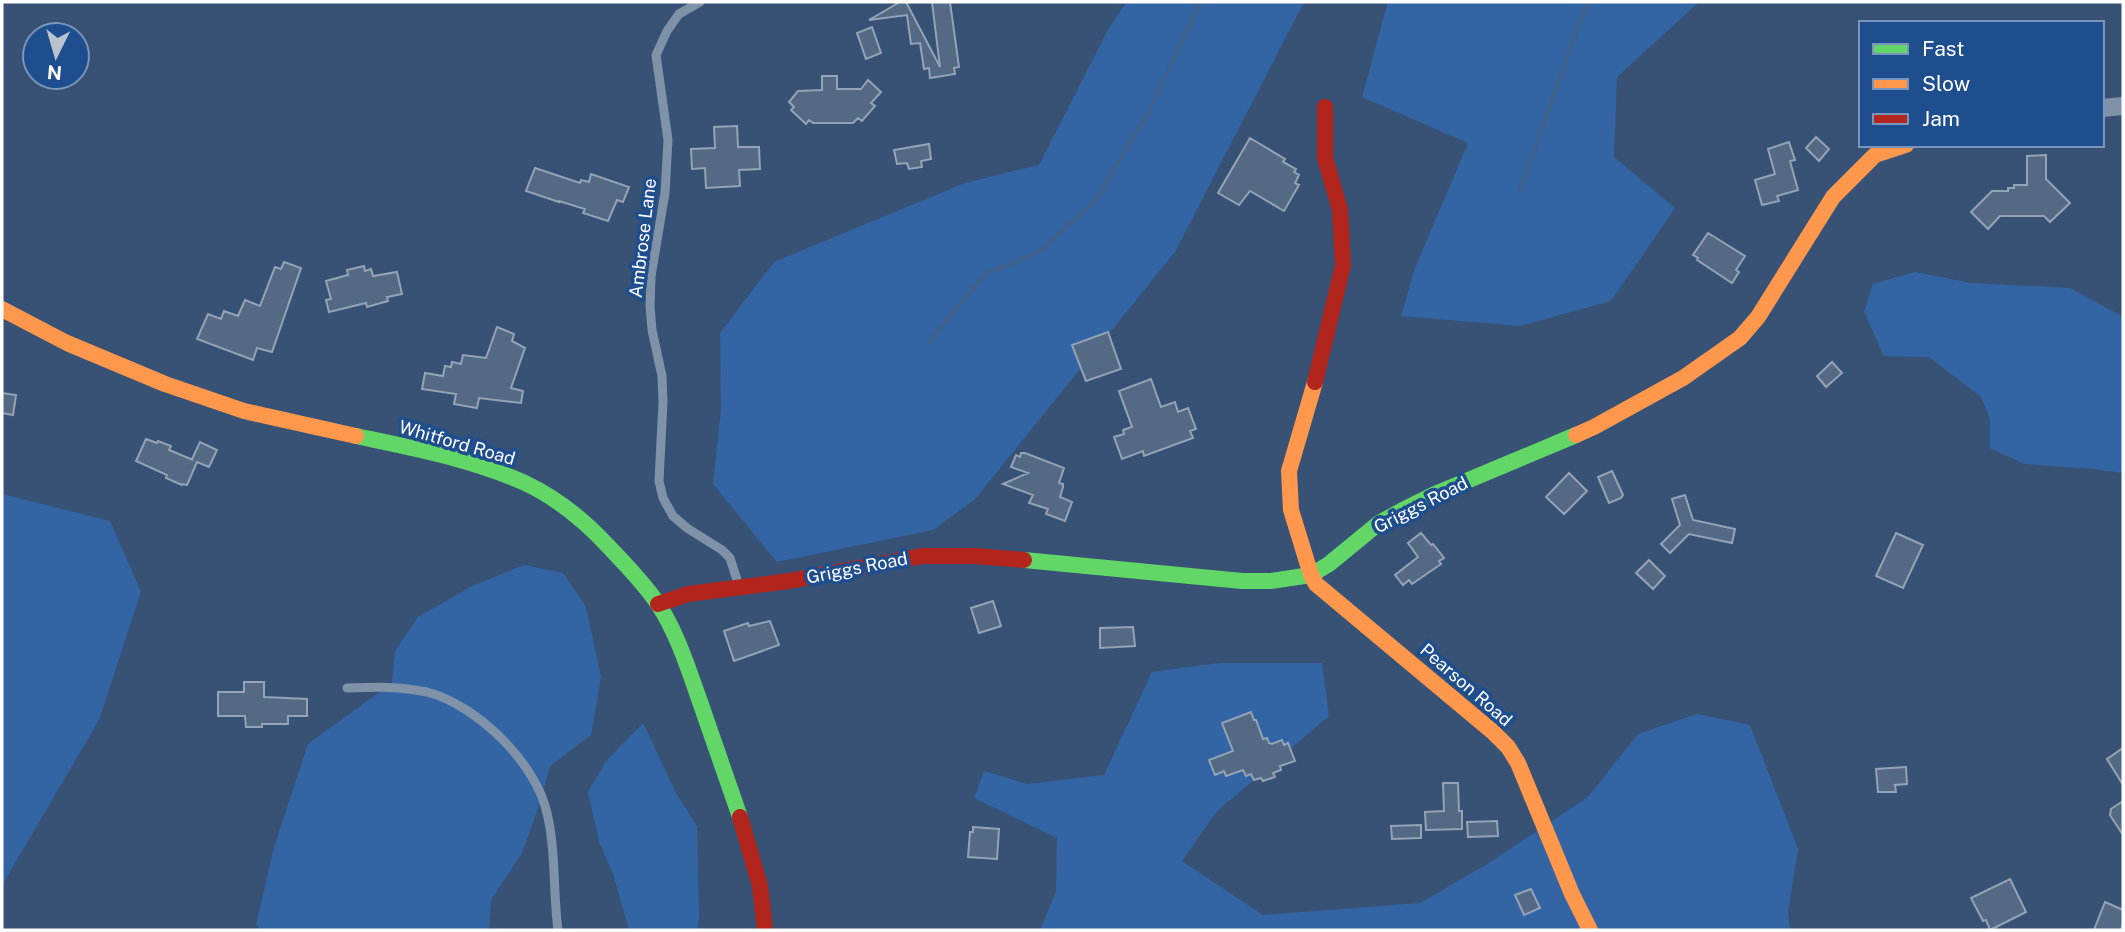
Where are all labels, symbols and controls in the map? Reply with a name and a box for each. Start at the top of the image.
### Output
north arrow [21,21,91,91]
legend [1859,21,2104,147]
text: Fast [1922,36,1964,61]
text: N [46,61,63,85]
text: Slow [1922,71,1970,96]
text: Jam [1922,106,1960,131]
street label: Ambrose Lane [625,177,660,299]
street label: Whitford Road [397,416,518,469]
street label: Griggs Road [1370,472,1471,537]
street label: Griggs Road [805,547,909,588]
street label: Pearson Road [1416,639,1517,730]

